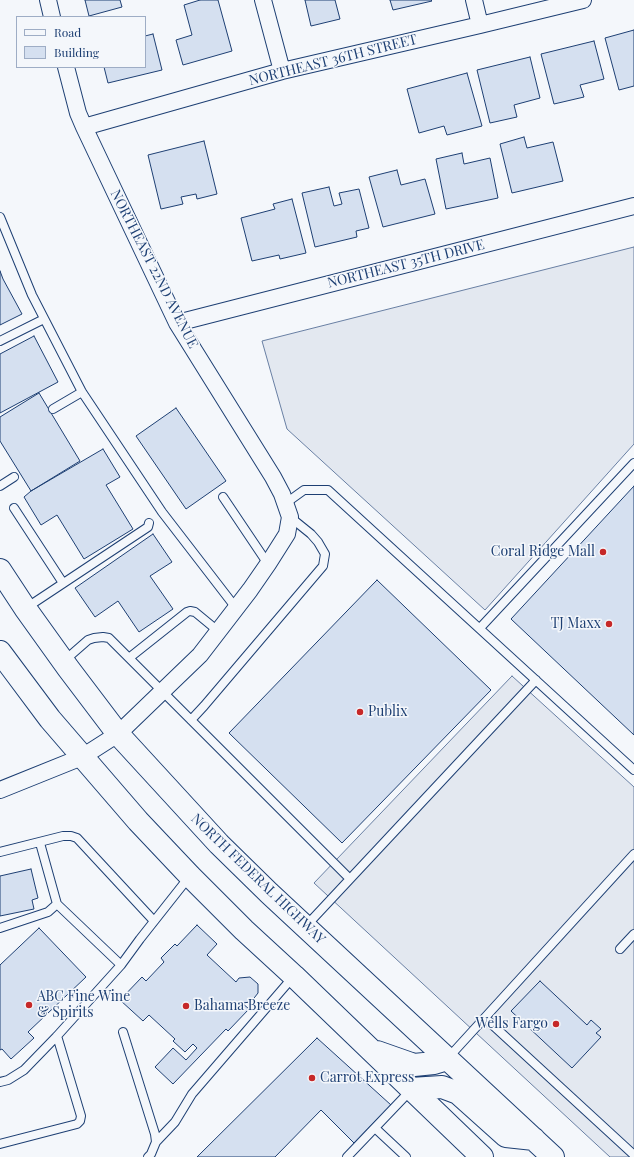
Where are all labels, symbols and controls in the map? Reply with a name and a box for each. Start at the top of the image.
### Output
legend [16,16,146,68]
text: Road [54,24,81,40]
street label: NORTHEAST 36TH STREET [247,31,419,89]
text: Building [54,44,99,60]
street label: NORTHEAST 22ND AVENUE [107,187,201,351]
street label: NORTHEAST 35TH DRIVE [326,236,486,292]
place label: Coral Ridge Mall [491,544,595,560]
marker: Coral Ridge Mall [598,547,608,557]
place label: TJ Maxx [551,616,601,632]
marker: TJ Maxx [604,619,614,629]
place label: Publix [368,704,407,720]
marker: Publix [355,707,365,717]
street label: NORTH FEDERAL HIGHWAY [187,810,329,948]
place label: ABC Fine Wine & Spirits [37,989,130,1022]
place label: Bahama Breeze [194,998,290,1014]
marker: ABC Fine Wine & Spirits [24,1000,34,1010]
marker: Bahama Breeze [181,1001,191,1011]
place label: Wells Fargo [476,1016,548,1032]
marker: Wells Fargo [551,1019,561,1029]
place label: Carrot Express [320,1070,414,1086]
marker: Carrot Express [307,1073,317,1083]

